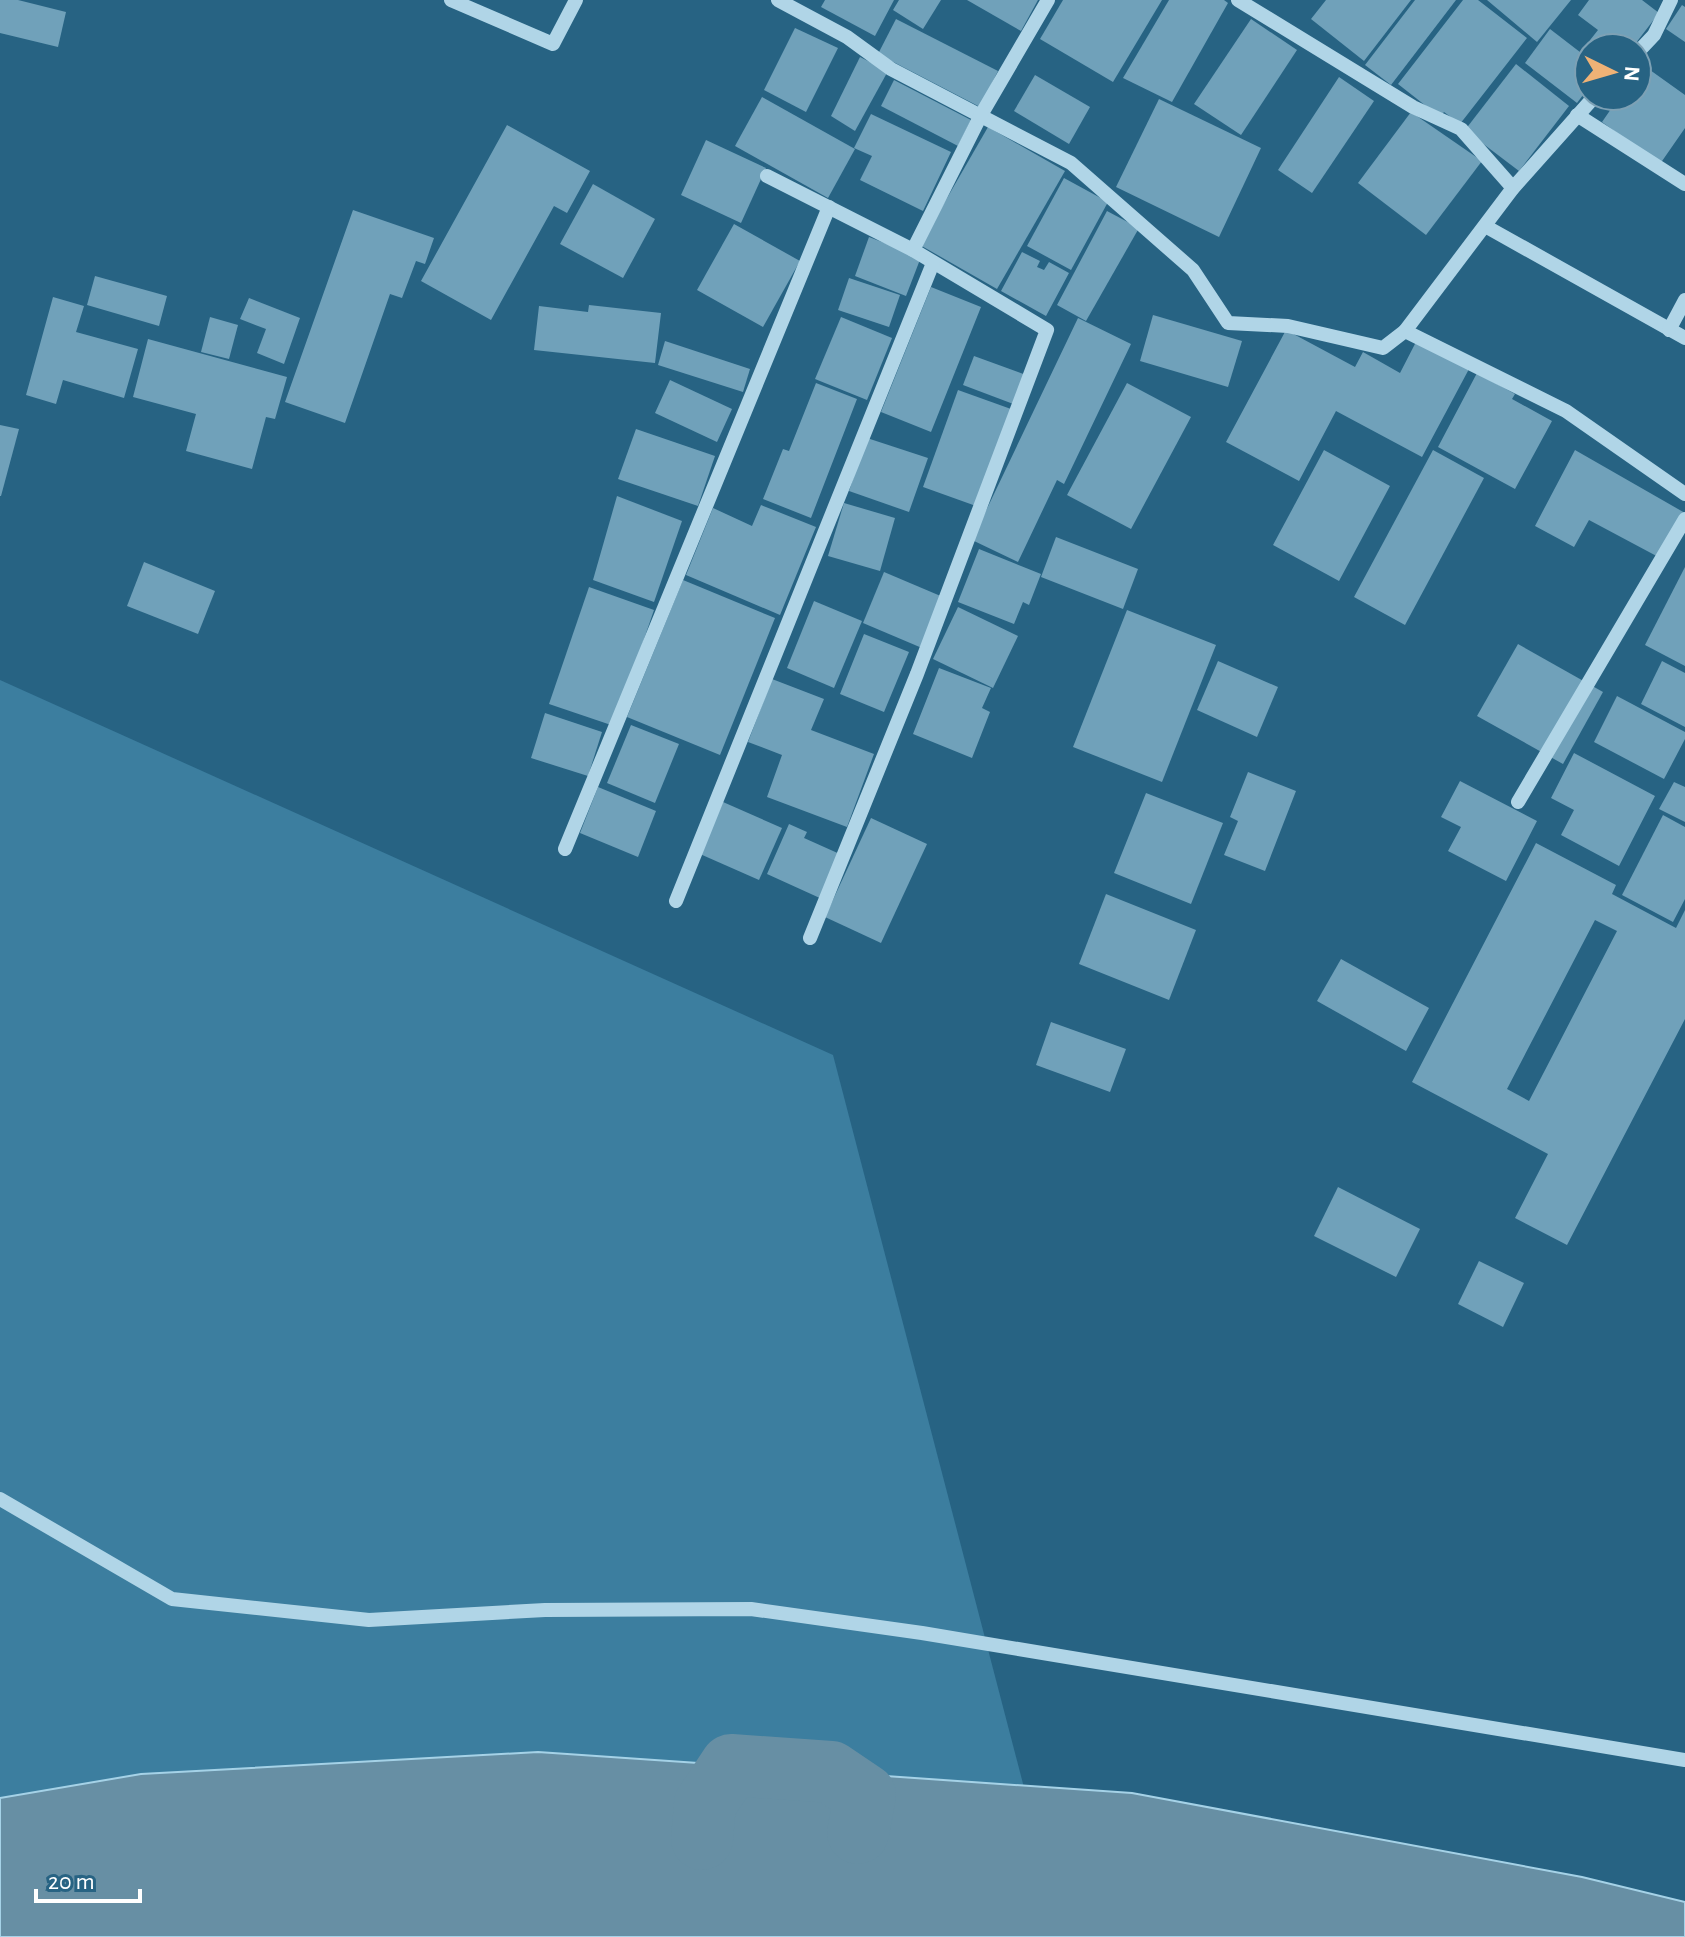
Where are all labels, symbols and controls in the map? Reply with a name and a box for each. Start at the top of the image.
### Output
north arrow [1573,32,1653,112]
text: N [1620,65,1644,82]
scale bar [36,1853,140,1903]
text: 20 m [48,1870,95,1894]

